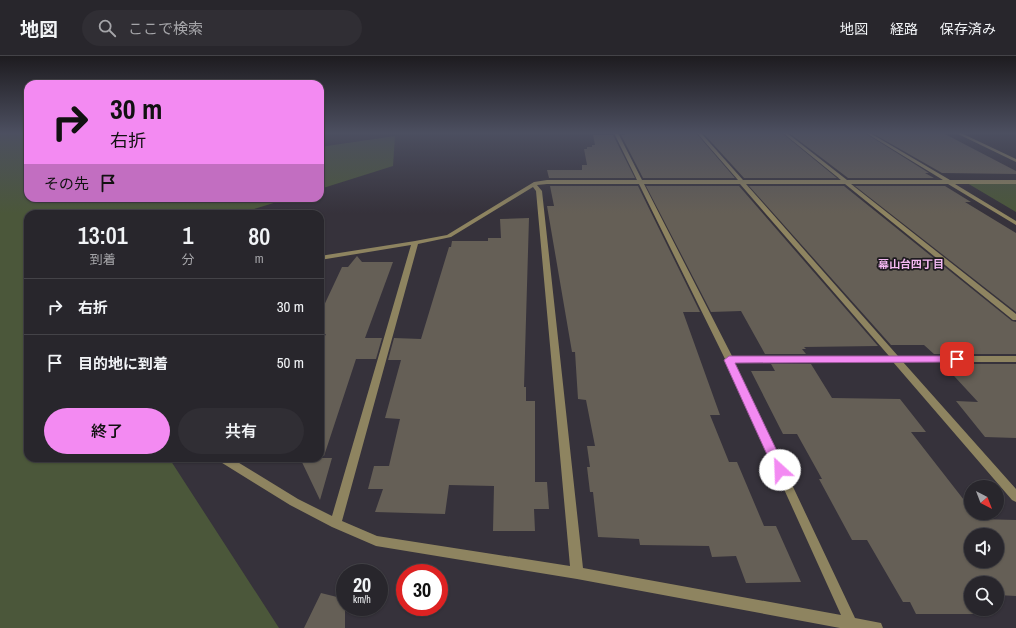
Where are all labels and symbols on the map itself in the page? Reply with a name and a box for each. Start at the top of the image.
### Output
district label: 幕山台四丁目 [878,257,944,271]
pin [940,342,974,376]
position arrow [759,449,801,491]
north arrow [964,480,1004,520]
speed limit sign: 30 [396,564,448,616]

